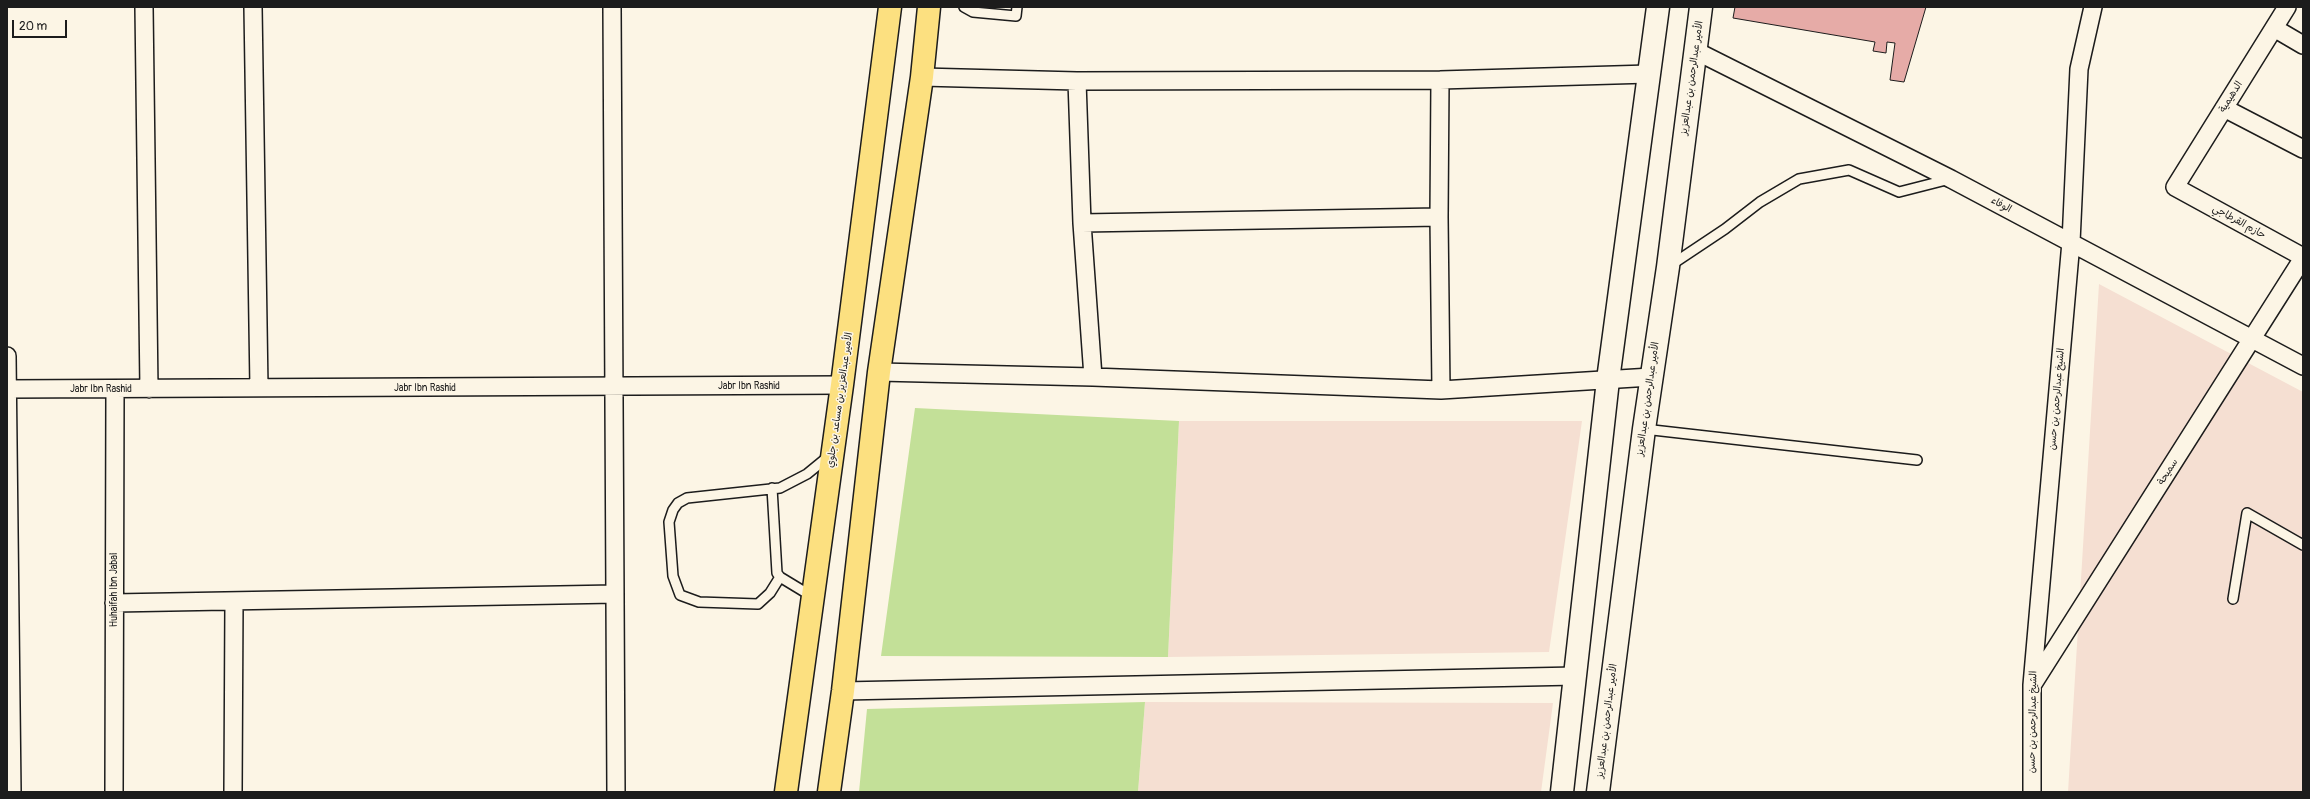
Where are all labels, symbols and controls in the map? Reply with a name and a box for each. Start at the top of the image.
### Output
scale bar [14,12,69,38]
text: 20 m [19,19,47,34]
street label: الأمير عبدالرحمن بن عبدالعزيز [1678,20,1706,136]
street label: الدهيمية [2217,79,2245,115]
street label: الوفاء [1989,195,2013,215]
street label: حازم القرطاجي [2210,202,2268,242]
street label: الأمير عبدالعزيز بن مساعد بن جلوي [825,332,855,468]
street label: الأمير عبدالرحمن بن عبدالعزيز [1634,341,1662,457]
street label: الشيخ عبدالرحمن بن حسن [2047,347,2067,451]
street label: Jabr Ibn Rashid [718,380,780,392]
street label: Jabr Ibn Rashid [394,382,456,394]
street label: Jabr Ibn Rashid [70,383,132,395]
street label: سميحة [2155,457,2181,487]
street label: Huhaifah Ibn Jabal [108,553,120,627]
street label: الأمير عبدالرحمن بن عبدالعزيز [1594,663,1620,779]
street label: الشيخ عبدالرحمن بن حسن [2026,671,2040,773]

